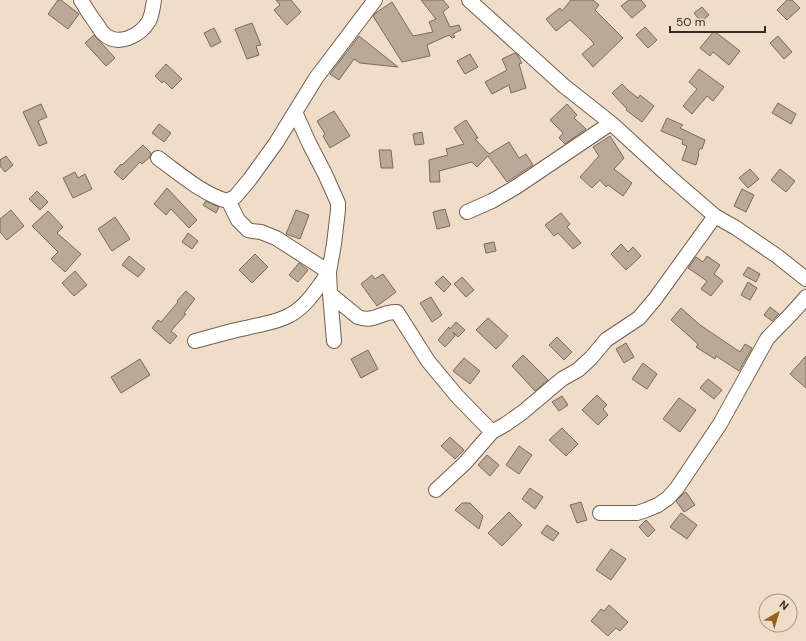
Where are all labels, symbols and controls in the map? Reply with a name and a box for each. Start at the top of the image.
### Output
scale bar [670,8,765,34]
text: 50 m [676,14,705,30]
north arrow [758,593,798,633]
text: N [777,597,792,613]

